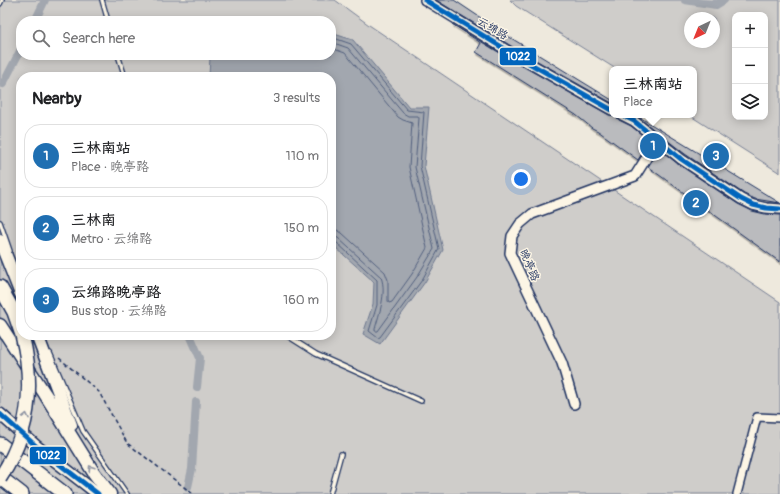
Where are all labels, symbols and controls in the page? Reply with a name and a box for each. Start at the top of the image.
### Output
north arrow [684,12,720,48]
map controls [732,12,768,120]
button: + [732,12,768,48]
street label: 云绵路 [475,14,510,42]
search box [16,16,336,60]
icon: search [30,27,52,49]
text: Search here [62,29,135,48]
line badge: 1022 [499,47,537,66]
button: − [732,48,768,84]
text: 1022 [506,50,530,63]
popup [609,66,697,118]
text: 三林南站 [623,75,683,94]
button: layers [732,84,768,120]
text: Nearby [32,88,81,109]
text: 3 results [273,90,320,106]
text: Place [623,94,652,110]
pin: 1 [640,131,666,161]
text: 三林南站 [71,139,131,158]
pin: 3 [703,141,729,171]
text: 1 [43,148,49,164]
text: 110 m [286,148,319,164]
text: Place · 晚亭路 [71,159,149,175]
your location [511,169,531,189]
pin: 2 [683,188,709,218]
text: 三林南 [71,211,116,230]
text: 2 [42,220,50,236]
text: 150 m [284,220,319,236]
text: Metro · 云绵路 [71,231,152,247]
street label: 晚亭路 [517,247,542,283]
text: 云绵路晚亭路 [71,283,161,302]
text: 3 [42,292,50,308]
text: 160 m [283,292,319,308]
text: Bus stop · 云绵路 [71,303,167,319]
one-way arrow [21,413,29,420]
line badge: 1022 [29,446,67,465]
text: 1022 [36,449,60,462]
one-way arrow [88,465,95,472]

